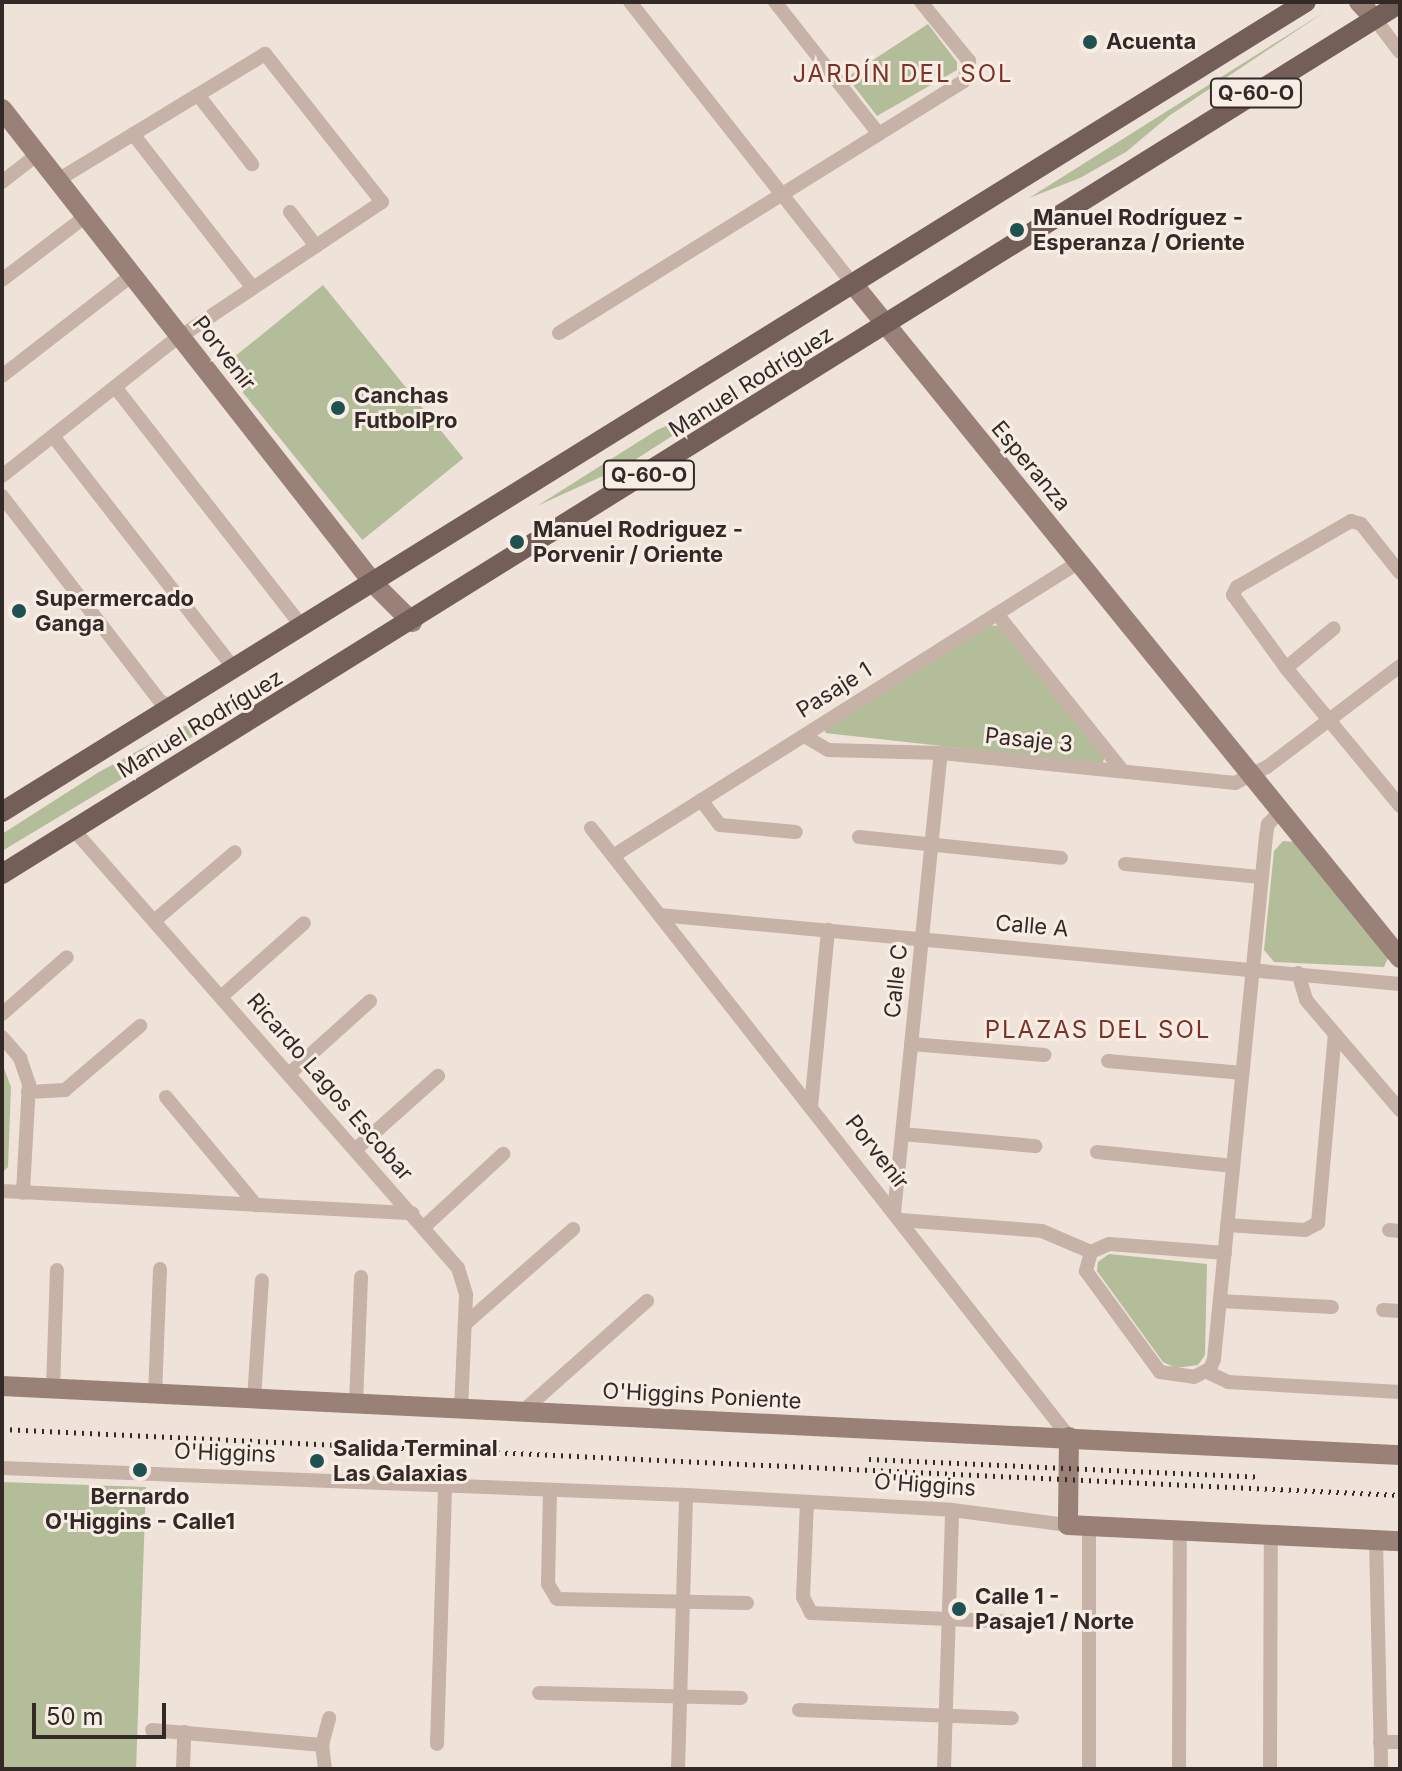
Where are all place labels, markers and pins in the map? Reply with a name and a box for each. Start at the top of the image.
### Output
place label: Acuenta [1106,29,1196,55]
marker: Acuenta [1081,33,1099,51]
place label: Manuel Rodríguez - Esperanza / Oriente [1033,204,1245,256]
marker: Manuel Rodríguez - Esperanza / Oriente [1008,221,1026,239]
place label: Canchas FutbolPro [354,382,457,434]
marker: Canchas FutbolPro [329,399,347,417]
place label: Manuel Rodriguez - Porvenir / Oriente [533,516,743,568]
marker: Manuel Rodriguez - Porvenir / Oriente [508,533,526,551]
place label: Supermercado Ganga [35,585,194,636]
marker: Supermercado Ganga [10,602,28,620]
place label: Salida Terminal Las Galaxias [333,1435,498,1486]
marker: Salida Terminal Las Galaxias [308,1452,326,1470]
marker: Bernardo O'Higgins - Calle1 [131,1461,149,1479]
place label: Bernardo O'Higgins - Calle1 [45,1483,235,1534]
place label: Calle 1 - Pasaje1 / Norte [975,1583,1134,1634]
marker: Calle 1 - Pasaje1 / Norte [950,1600,968,1618]

